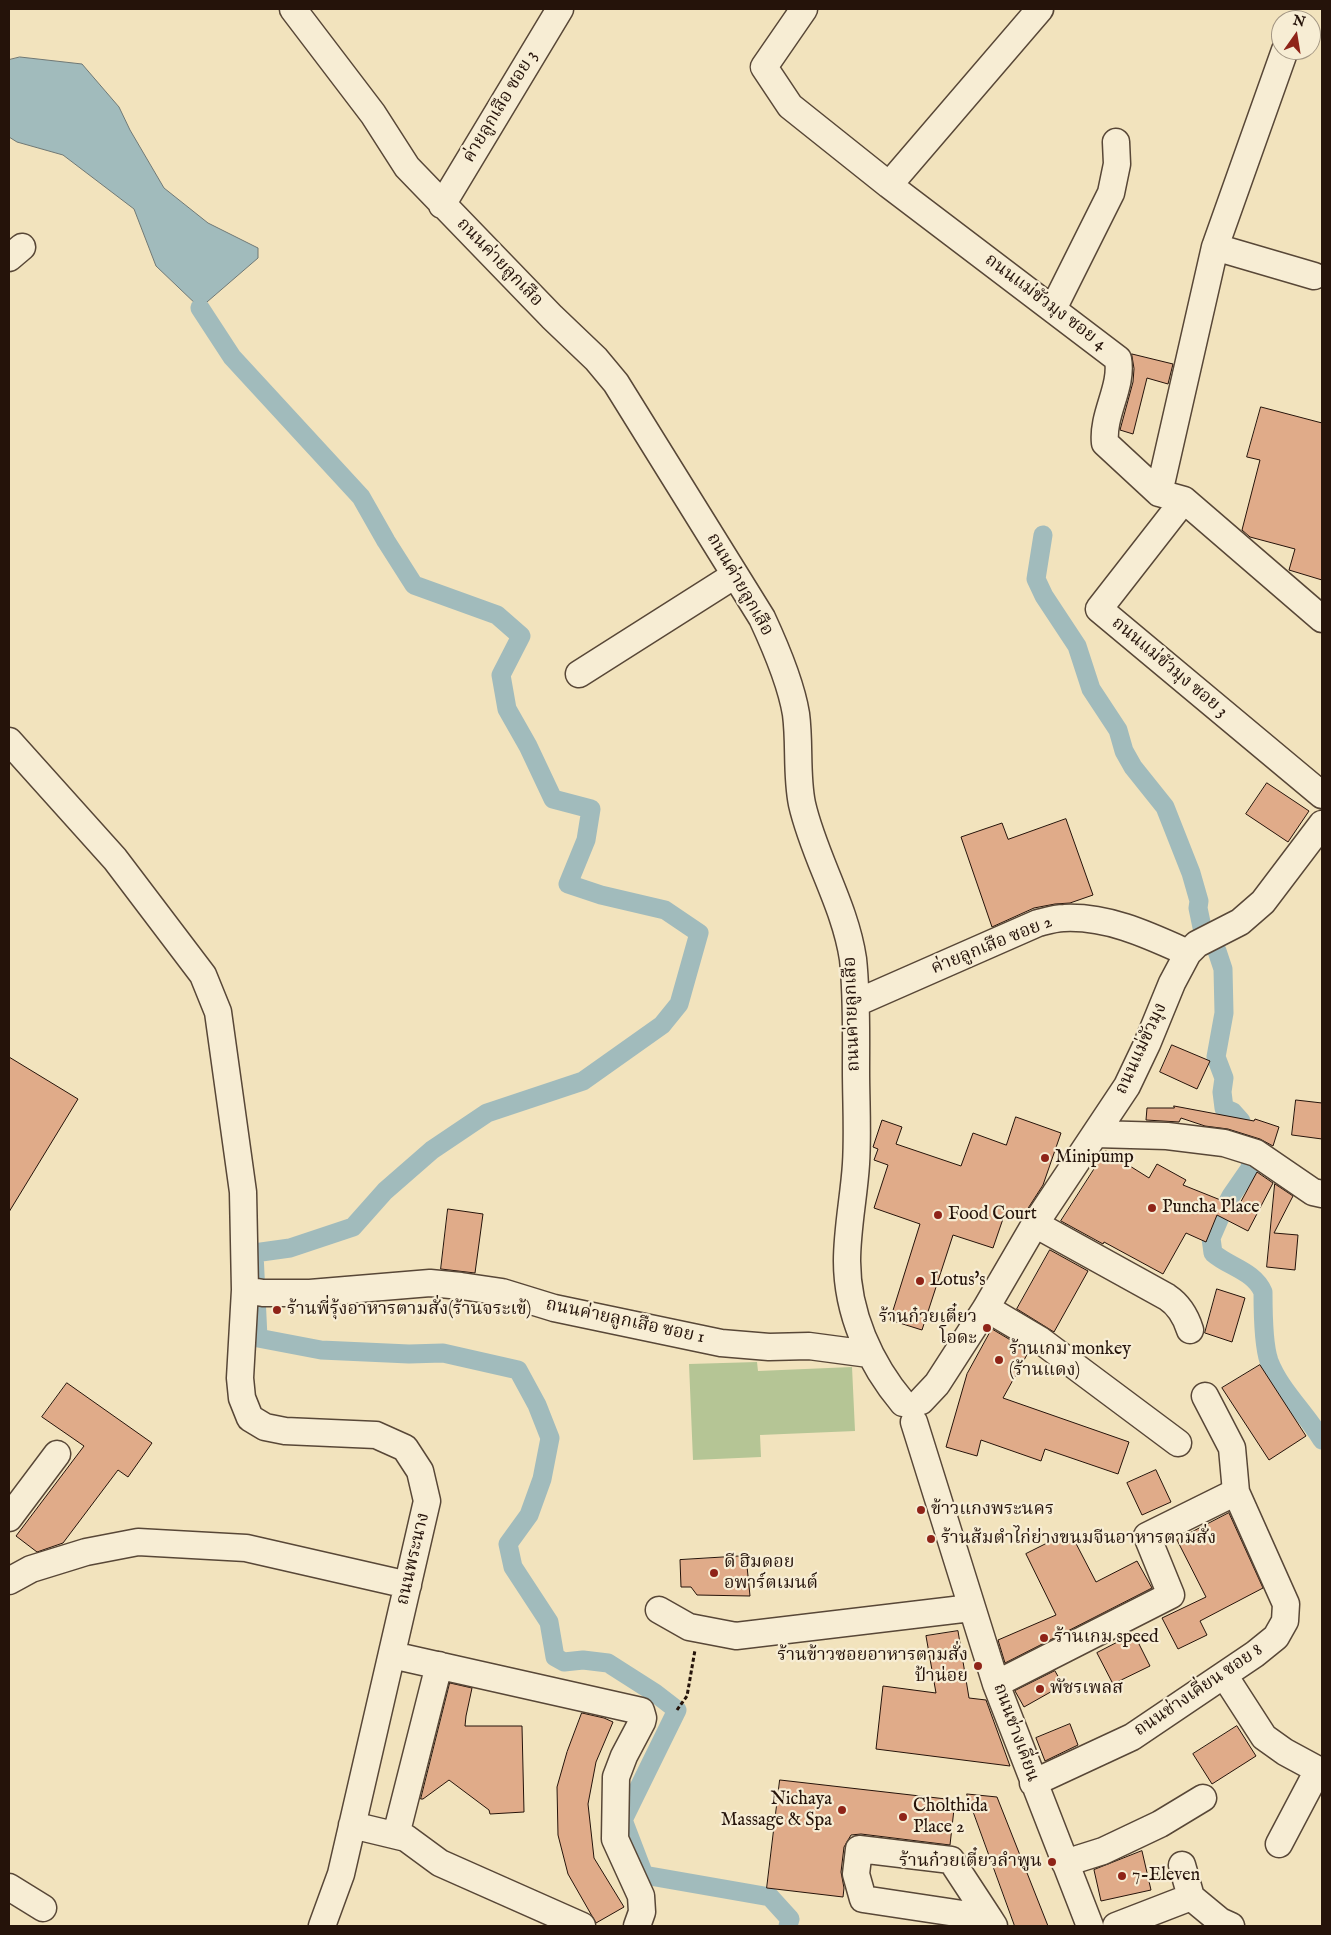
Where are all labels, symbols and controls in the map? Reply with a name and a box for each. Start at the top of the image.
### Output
north arrow [1271,10,1321,60]
text: N [1291,11,1307,31]
street label: ค่ายลูกเสือ ซอย 3 [459,47,543,167]
street label: ถนนค่ายลูกเสือ [451,214,547,312]
street label: ถนนแม่ขัวมุง ซอย 4 [980,250,1110,356]
street label: ถนนค่ายลูกเสือ [701,530,777,640]
street label: ถนนแม่ขัวมุง ซอย 3 [1106,613,1232,723]
street label: ค่ายลูกเสือ ซอย 2 [928,912,1056,980]
street label: ถนนค่ายลูกเสือ [840,956,866,1072]
street label: ถนนแม่ขัวมุง [1111,1000,1173,1098]
place label: Minipump [1055,1147,1134,1169]
marker: Minipump [1039,1152,1051,1164]
place label: Puncha Place [1162,1197,1259,1219]
marker: Puncha Place [1146,1202,1158,1214]
place label: Food Court [948,1204,1037,1226]
marker: Food Court [932,1209,944,1221]
place label: Lotus's [930,1270,986,1292]
marker: Lotus's [914,1275,926,1287]
street label: ถนนค่ายลูกเสือ ซอย 1 [544,1295,706,1349]
place label: ร้านพี่รุ้งอาหารตามสั่ง(ร้านจระเข้) [287,1299,531,1321]
marker: ร้านพี่รุ้งอาหารตามสั่ง(ร้านจระเข้) [271,1304,283,1316]
place label: ร้านก๋วยเตี๋ยว โอดะ [879,1307,977,1350]
marker: ร้านก๋วยเตี๋ยว โอดะ [981,1322,993,1334]
place label: ร้านเกม monkey (ร้านแดง) [1009,1339,1131,1382]
marker: ร้านเกม monkey (ร้านแดง) [993,1354,1005,1366]
place label: ข้าวแกงพระนคร [931,1499,1054,1521]
marker: ข้าวแกงพระนคร [915,1504,927,1516]
street label: ถนนพระนาง [393,1511,435,1607]
place label: ร้านส้มตำไก่ย่างขนมจีนอาหารตามสั่ง [941,1528,1216,1550]
marker: ร้านส้มตำไก่ย่างขนมจีนอาหารตามสั่ง [925,1533,937,1545]
place label: ดี ฮิมดอย อพาร์ตเมนต์ [724,1552,818,1595]
marker: ดี ฮิมดอย อพาร์ตเมนต์ [708,1567,720,1579]
place label: ร้านเกม speed [1054,1627,1159,1649]
marker: ร้านเกม speed [1038,1632,1050,1644]
street label: ถนนช่างเคี่ยน ซอย 8 [1131,1640,1267,1742]
place label: ร้านข้าวซอยอาหารตามสั่ง ป้าน่อย [777,1645,968,1688]
marker: ร้านข้าวซอยอาหารตามสั่ง ป้าน่อย [972,1660,984,1672]
place label: พัชรเพลส [1050,1678,1123,1700]
street label: ถนนช่างเคี่ยน [987,1681,1043,1785]
marker: พัชรเพลส [1034,1683,1046,1695]
place label: Nichaya Massage & Spa [721,1789,832,1832]
place label: Cholthida Place 2 [913,1796,988,1838]
marker: Nichaya Massage & Spa [836,1804,848,1816]
marker: Cholthida Place 2 [897,1811,909,1823]
place label: ร้านก๋วยเตี๋ยวลำพูน [899,1851,1042,1873]
marker: ร้านก๋วยเตี๋ยวลำพูน [1046,1856,1058,1868]
place label: 7-Eleven [1132,1865,1200,1887]
marker: 7-Eleven [1116,1870,1128,1882]

